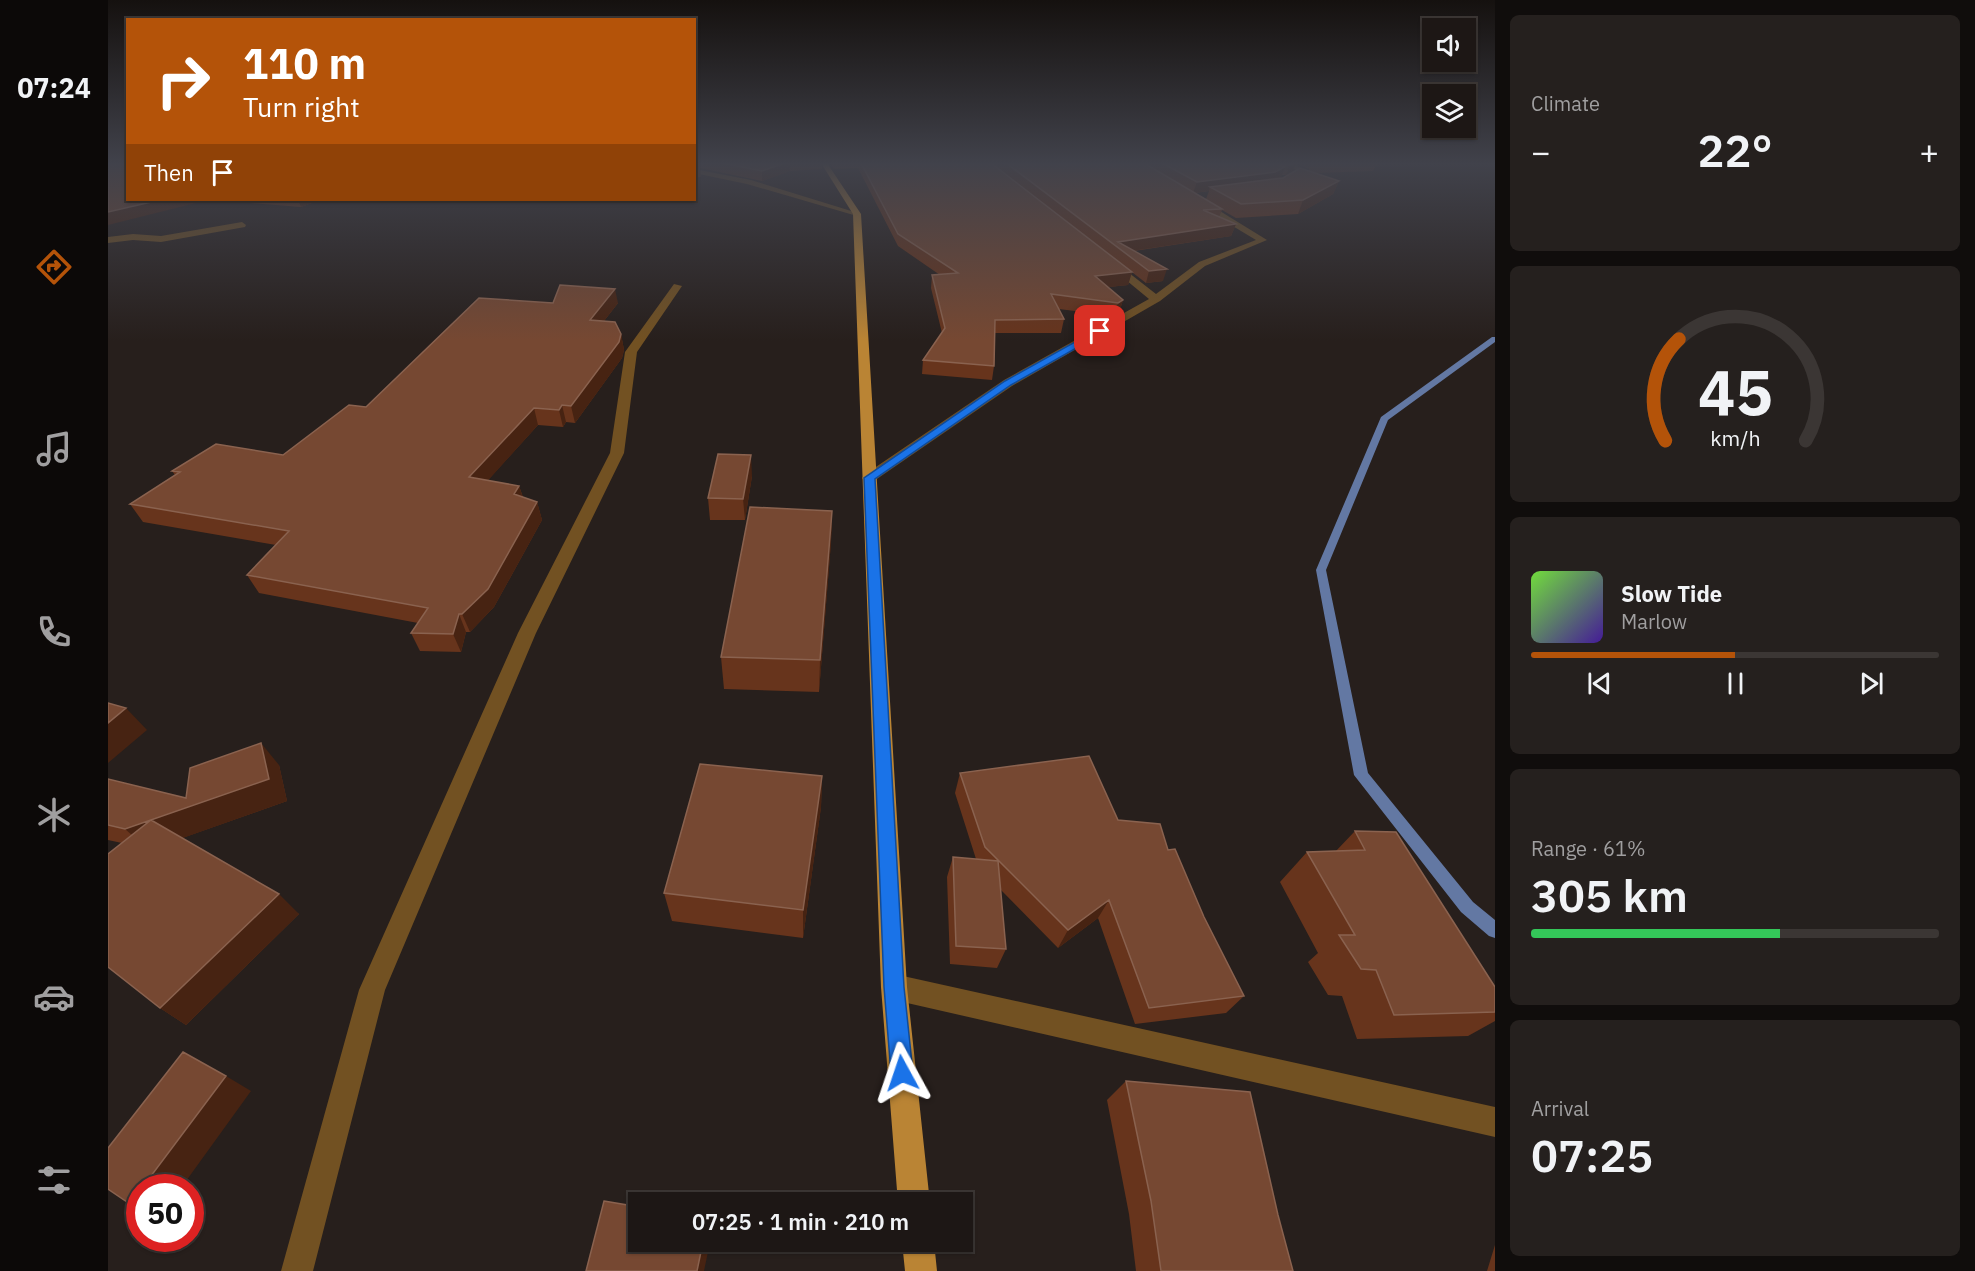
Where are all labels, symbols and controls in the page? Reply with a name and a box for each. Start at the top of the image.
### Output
map controls [1422,18,1476,138]
button: sound [1422,18,1476,72]
text: 110 m [243,36,366,91]
icon: right [144,42,222,120]
text: 07:24 [17,70,91,105]
button: layers [1422,84,1476,138]
text: Turn right [243,89,360,124]
text: Climate [1531,90,1600,117]
text: 22° [1697,121,1773,179]
text: − [1531,130,1551,173]
text: + [1919,130,1939,173]
icon: arrive [206,156,239,189]
text: Then [144,158,194,187]
icon: directions [33,246,75,288]
pin [1074,305,1125,356]
icon: arrive [1083,314,1116,347]
text: 45 [1698,351,1772,432]
text: km/h [1710,425,1760,453]
icon: music [33,428,75,470]
text: Slow Tide [1621,579,1722,608]
text: Marlow [1621,608,1687,635]
icon: phone [33,611,75,653]
icon: previous [1583,667,1616,700]
icon: pause [1719,667,1752,700]
icon: next [1855,667,1888,700]
icon: climate [33,794,75,836]
text: Range · 61% [1531,835,1646,862]
text: 305 km [1531,866,1688,924]
icon: car [33,976,75,1018]
position arrow [870,1041,934,1105]
text: Arrival [1531,1095,1589,1122]
text: 07:25 [1531,1126,1653,1184]
icon: filters [33,1159,75,1201]
speed limit sign: 50 [126,1174,204,1252]
text: 07:25 · 1 min · 210 m [692,1207,909,1236]

